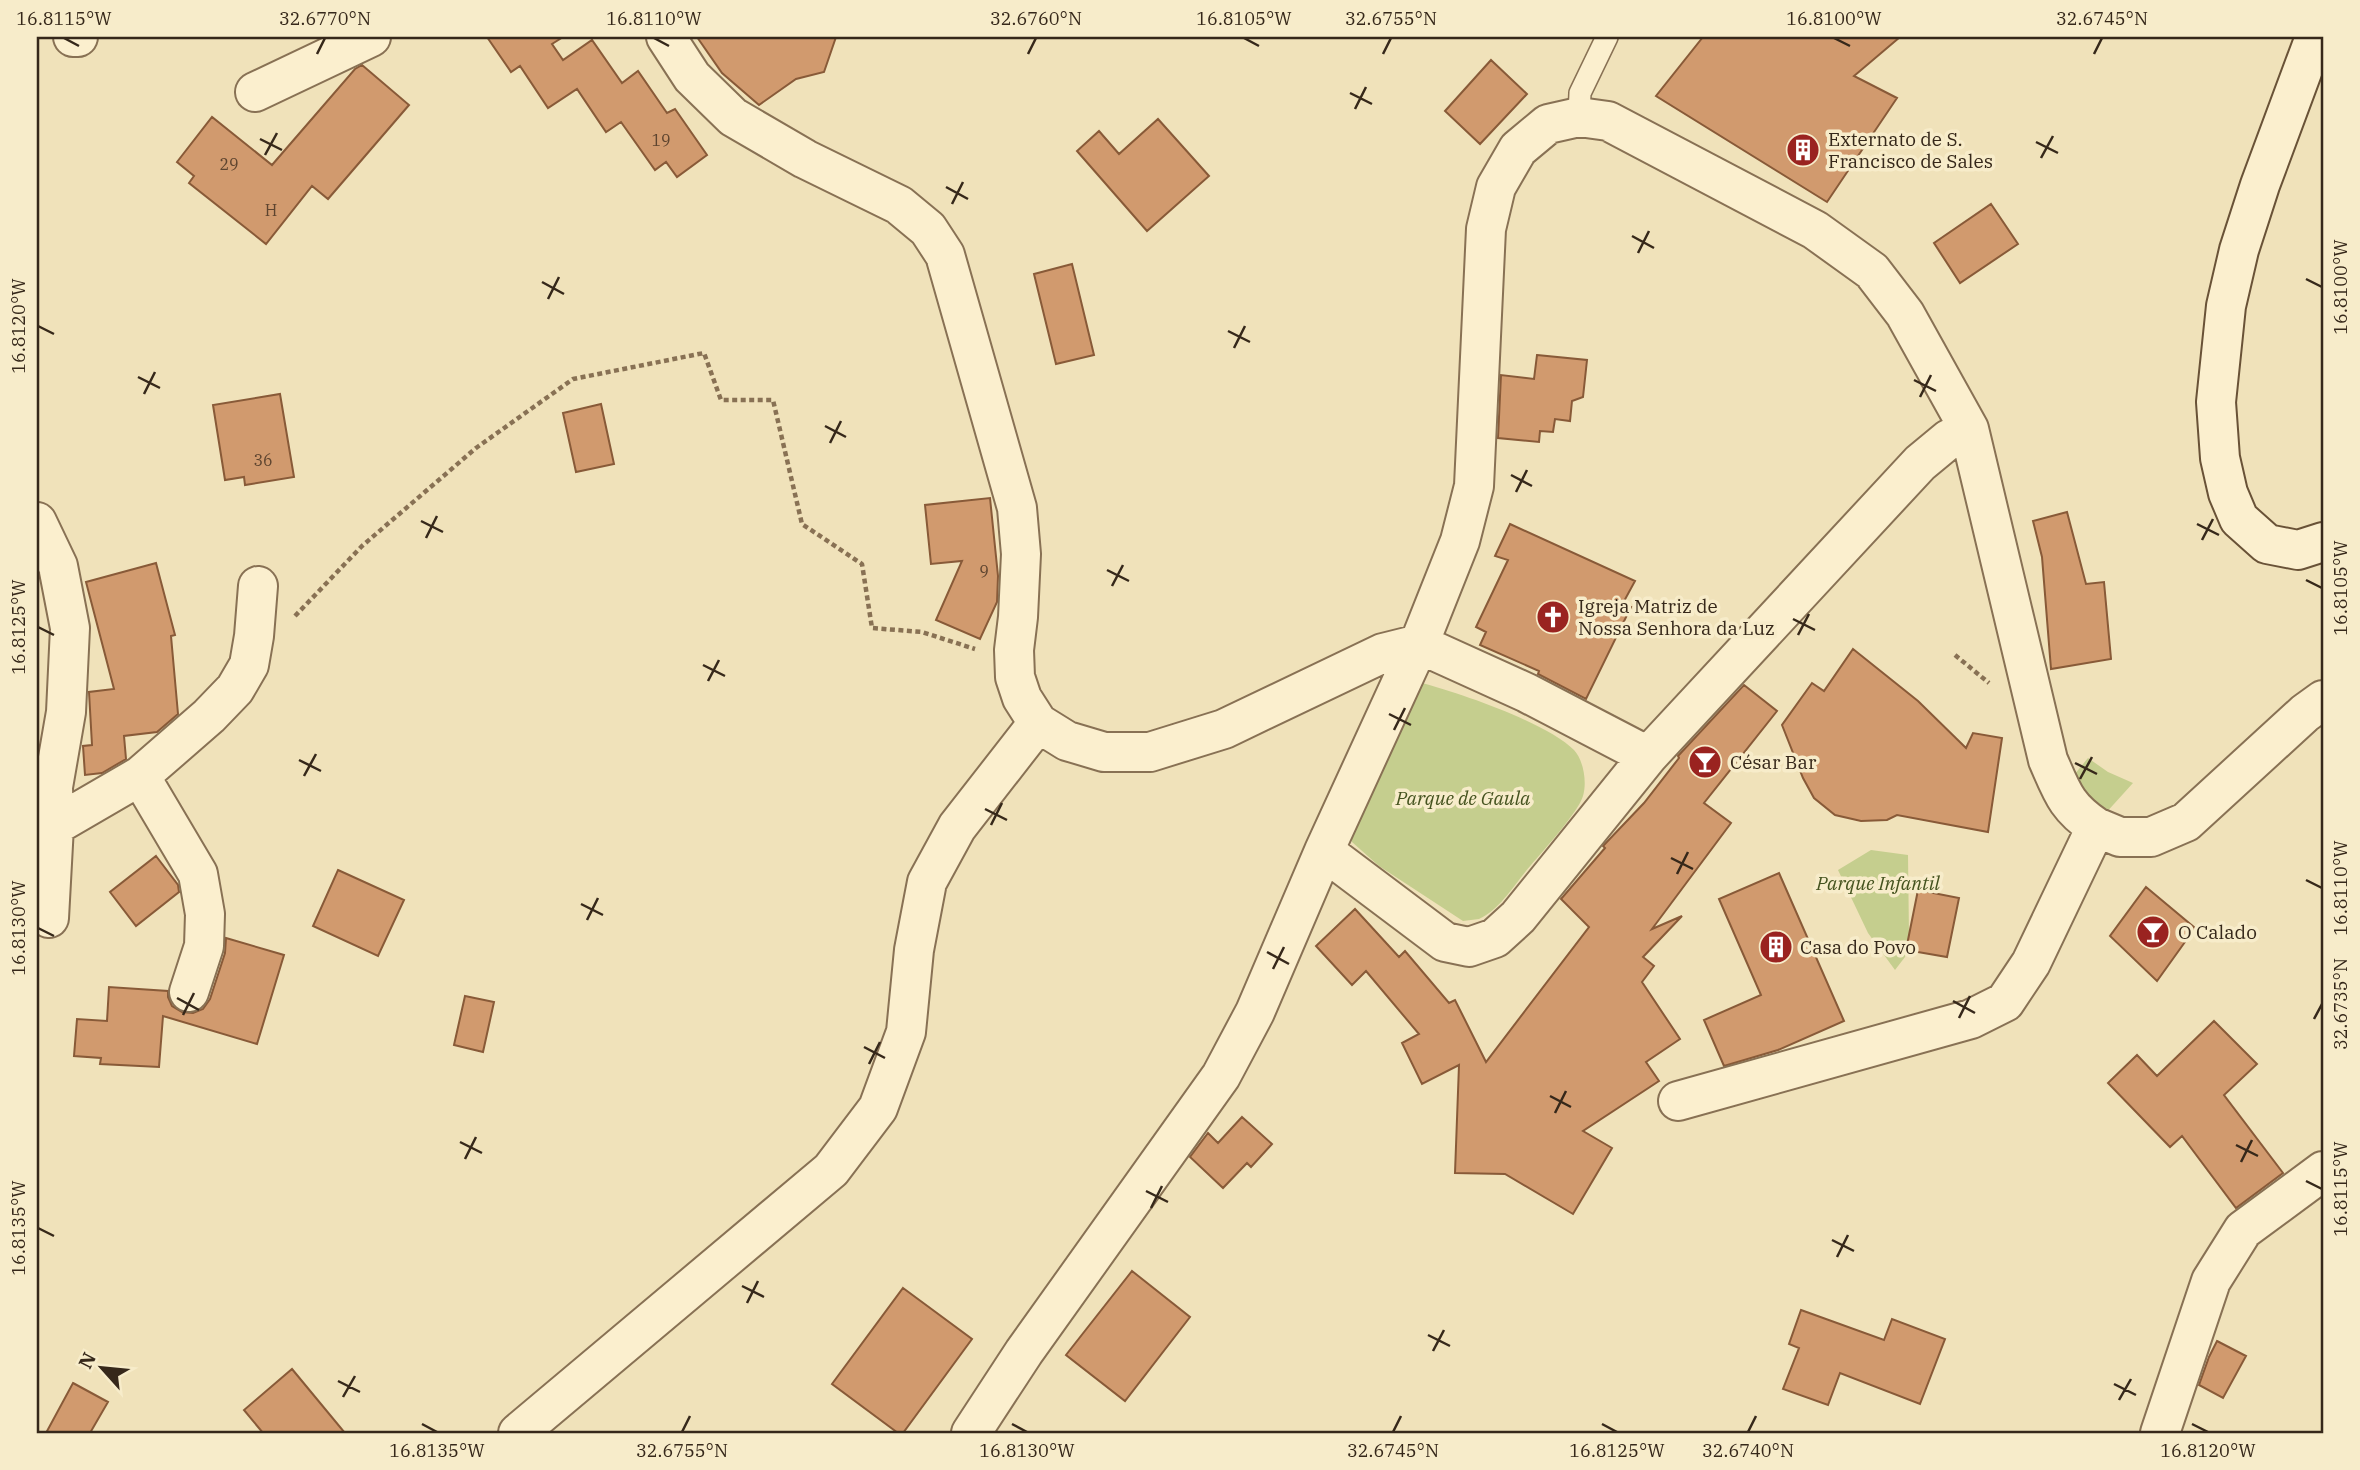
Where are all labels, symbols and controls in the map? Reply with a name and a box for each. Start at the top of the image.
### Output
text: 16.8115°W [16,7,112,30]
text: 32.6770°N [279,7,371,30]
text: 16.8110°W [606,7,702,30]
text: 32.6760°N [990,7,1082,30]
text: 16.8105°W [1196,7,1292,30]
text: 32.6755°N [1345,7,1437,30]
text: 16.8100°W [1786,7,1882,30]
text: 32.6745°N [2056,7,2148,30]
place label: Externato de S. Francisco de Sales [1828,127,1993,173]
house number: 19 [651,130,671,150]
building icon: Externato de S. Francisco de Sales [1784,131,1822,169]
house number: 29 [219,154,239,174]
house number: H [265,200,277,220]
text: 16.8100°W [2329,239,2352,335]
text: 16.8120°W [7,278,30,374]
house number: 36 [253,450,273,470]
text: 16.8105°W [2329,540,2352,636]
house number: 9 [979,561,989,581]
text: 16.8125°W [7,579,30,675]
place label: Igreja Matriz de Nossa Senhora da Luz [1578,594,1775,640]
church icon: Igreja Matriz de Nossa Senhora da Luz [1534,598,1572,636]
bar icon: César Bar [1686,743,1724,781]
place label: César Bar [1730,750,1817,774]
park label: Parque de Gaula [1395,786,1531,810]
text: 16.8110°W [2329,840,2352,936]
park label: Parque Infantil [1815,871,1940,895]
text: 16.8130°W [7,880,30,976]
bar icon: O Calado [2134,913,2172,951]
place label: O Calado [2178,920,2257,944]
building icon: Casa do Povo [1757,928,1795,966]
place label: Casa do Povo [1800,935,1916,959]
text: 32.6735°N [2329,958,2352,1050]
text: 16.8115°W [2329,1141,2352,1237]
text: 16.8135°W [7,1180,30,1276]
north arrow [66,1334,136,1404]
text: N [73,1348,101,1372]
text: 16.8135°W [389,1439,485,1462]
text: 32.6755°N [636,1439,728,1462]
text: 16.8130°W [979,1439,1075,1462]
text: 32.6745°N [1347,1439,1439,1462]
text: 16.8125°W [1569,1439,1665,1462]
text: 32.6740°N [1702,1439,1794,1462]
text: 16.8120°W [2160,1439,2256,1462]

